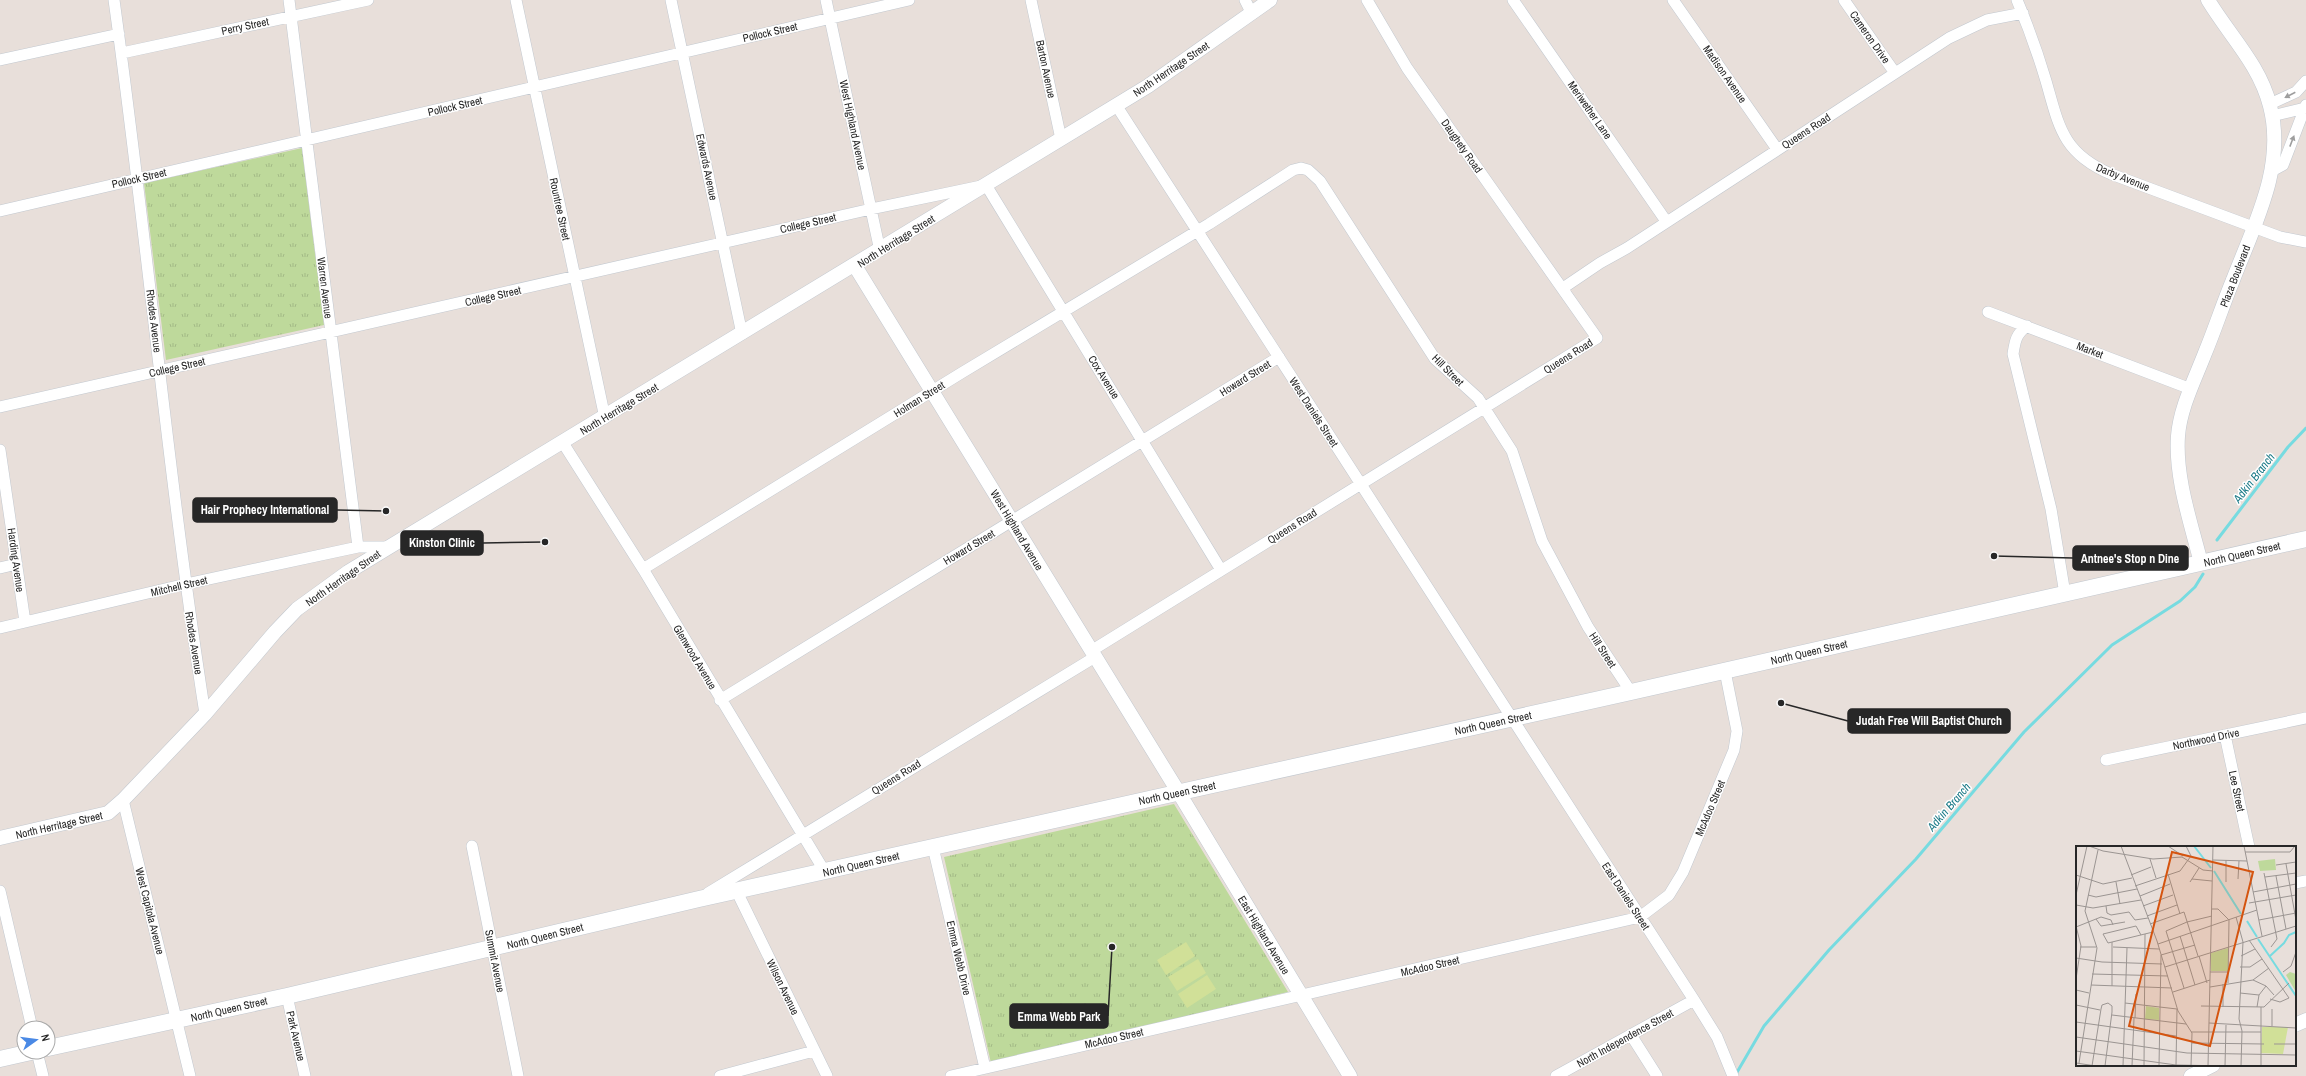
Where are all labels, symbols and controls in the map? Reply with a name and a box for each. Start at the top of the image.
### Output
street label: Cameron Drive [1847,8,1893,66]
street label: Perry Street [220,14,270,38]
street label: Pollock Street [741,19,799,45]
street label: North Herritage Street [1130,38,1212,100]
street label: Barton Avenue [1033,39,1059,99]
street label: Madison Avenue [1700,43,1750,105]
street label: Meriwether Lane [1565,78,1615,142]
street label: West Highland Avenue [837,79,869,171]
one-way arrow [2284,92,2296,98]
street label: Pollock Street [426,93,484,119]
street label: Queens Road [1779,110,1833,152]
street label: Daughety Road [1438,116,1486,176]
street label: Edwards Avenue [693,133,721,201]
one-way arrow [2290,134,2296,146]
street label: Darby Avenue [2094,160,2152,194]
street label: Pollock Street [110,165,168,191]
street label: Rountree Street [547,176,574,242]
street label: College Street [779,210,838,236]
street label: North Herritage Street [855,211,938,270]
street label: Plaza Boulevard [2217,243,2253,309]
street label: Warren Avenue [314,257,336,319]
street label: College Street [464,283,523,309]
street label: Rhodes Avenue [143,289,165,353]
street label: Queens Road [1541,335,1595,377]
street label: Market [2075,339,2106,362]
street label: Hill Street [1429,351,1467,389]
street label: Cox Avenue [1085,353,1123,401]
street label: College Street [148,354,207,380]
street label: Howard Street [1217,357,1274,399]
street label: West Daniels Street [1286,375,1342,450]
street label: Holman Street [891,378,948,420]
street label: North Herritage Street [577,380,661,438]
water label: Adkin Branch [2229,450,2278,507]
street label: West Highland Avenue [987,487,1047,573]
callout: Hair Prophecy International [193,498,337,522]
text: Hair Prophecy International [201,502,330,518]
street label: Queens Road [1265,505,1319,547]
street label: Howard Street [941,526,998,568]
street label: Harding Avenue [5,527,27,593]
callout: Kinston Clinic [401,531,483,555]
text: Kinston Clinic [409,535,476,551]
street label: North Queen Street [2202,538,2282,570]
callout: Antnee's Stop n Dine [2073,546,2188,570]
street label: North Herritage Street [303,547,384,609]
text: Antnee's Stop n Dine [2081,551,2180,567]
street label: Mitchell Street [149,573,209,599]
street label: Rhodes Avenue [182,611,206,675]
street label: Glenwood Avenue [670,622,720,692]
street label: Hill Street [1586,630,1620,671]
street label: North Queen Street [1769,636,1849,668]
street label: North Queen Street [1453,708,1533,738]
callout: Judah Free Will Baptist Church [1848,709,2010,733]
text: Judah Free Will Baptist Church [1856,713,2002,729]
street label: Northwood Drive [2171,725,2241,753]
street label: Queens Road [869,756,923,798]
street label: Lee Street [2226,769,2248,813]
street label: McAdoo Street [1692,777,1728,838]
street label: North Queen Street [1137,778,1217,808]
water label: Adkin Branch [1923,779,1974,835]
street label: North Herritage Street [14,808,104,842]
inset map [2076,846,2296,1066]
street label: North Queen Street [821,848,901,880]
street label: East Daniels Street [1599,860,1653,933]
street label: West Capitola Avenue [132,866,168,956]
street label: East Highland Avenue [1235,893,1293,977]
street label: Emma Webb Drive [944,919,974,997]
street label: North Queen Street [505,920,585,952]
street label: Summit Avenue [482,928,508,994]
street label: McAdoo Street [1399,952,1461,980]
street label: Wilson Avenue [764,957,802,1017]
street label: North Queen Street [189,993,269,1025]
callout: Emma Webb Park [1010,1004,1108,1028]
street label: North Independence Street [1574,1005,1676,1070]
text: Emma Webb Park [1018,1009,1101,1025]
street label: Park Avenue [283,1010,309,1062]
north arrow [16,1020,56,1060]
street label: McAdoo Street [1083,1024,1145,1052]
text: N [38,1033,53,1042]

